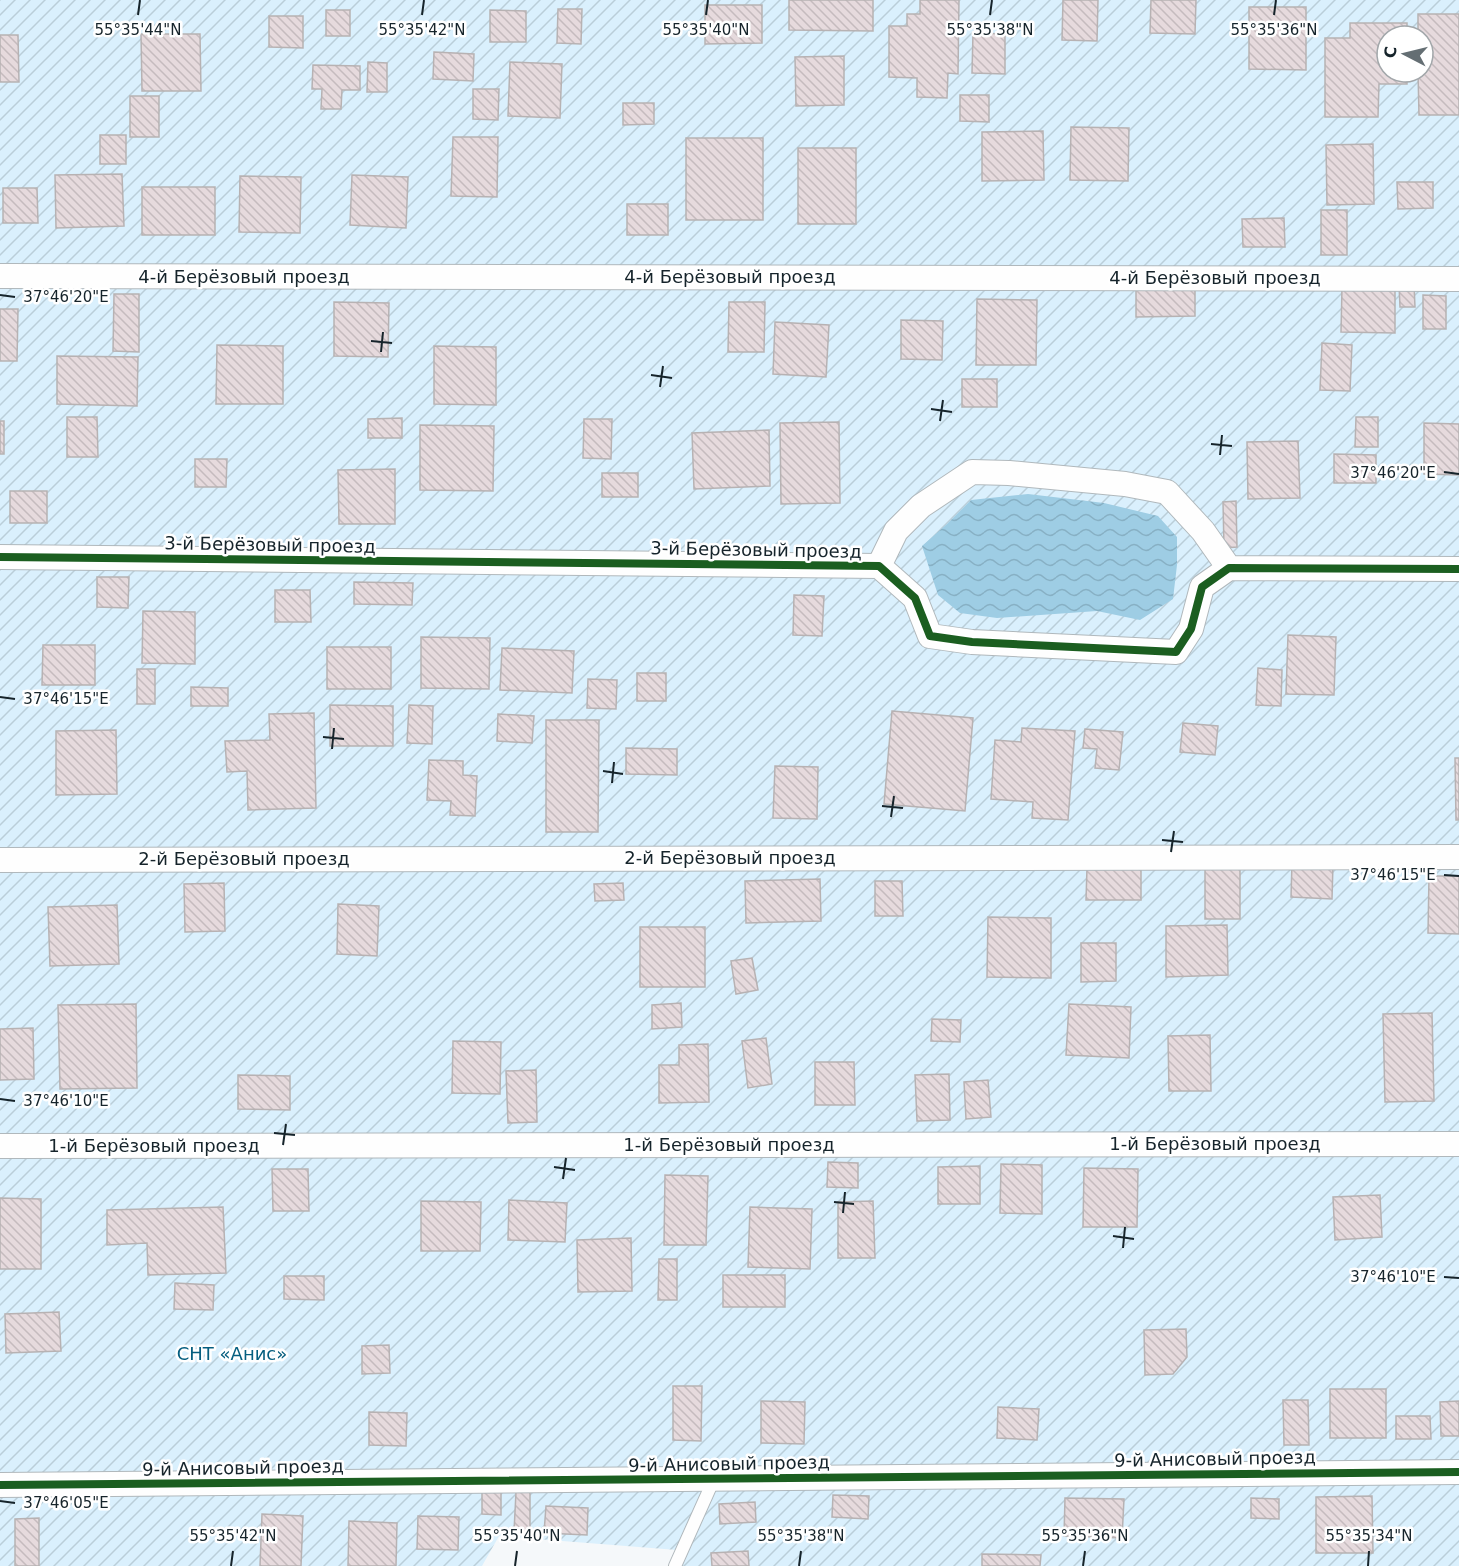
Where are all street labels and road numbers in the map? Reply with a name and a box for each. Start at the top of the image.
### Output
street label: 4-й Берёзовый проезд [138,266,350,287]
street label: 4-й Берёзовый проезд [624,266,836,287]
street label: 4-й Берёзовый проезд [1109,267,1321,288]
street label: 3-й Берёзовый проезд [164,532,376,557]
street label: 3-й Берёзовый проезд [650,537,862,562]
street label: 2-й Берёзовый проезд [624,847,836,868]
street label: 2-й Берёзовый проезд [138,848,350,869]
street label: 1-й Берёзовый проезд [1109,1133,1321,1154]
street label: 1-й Берёзовый проезд [623,1134,835,1155]
street label: 1-й Берёзовый проезд [48,1135,260,1156]
street label: 9-й Анисовый проезд [1114,1446,1316,1471]
street label: 9-й Анисовый проезд [628,1451,830,1476]
street label: 9-й Анисовый проезд [142,1455,344,1480]

